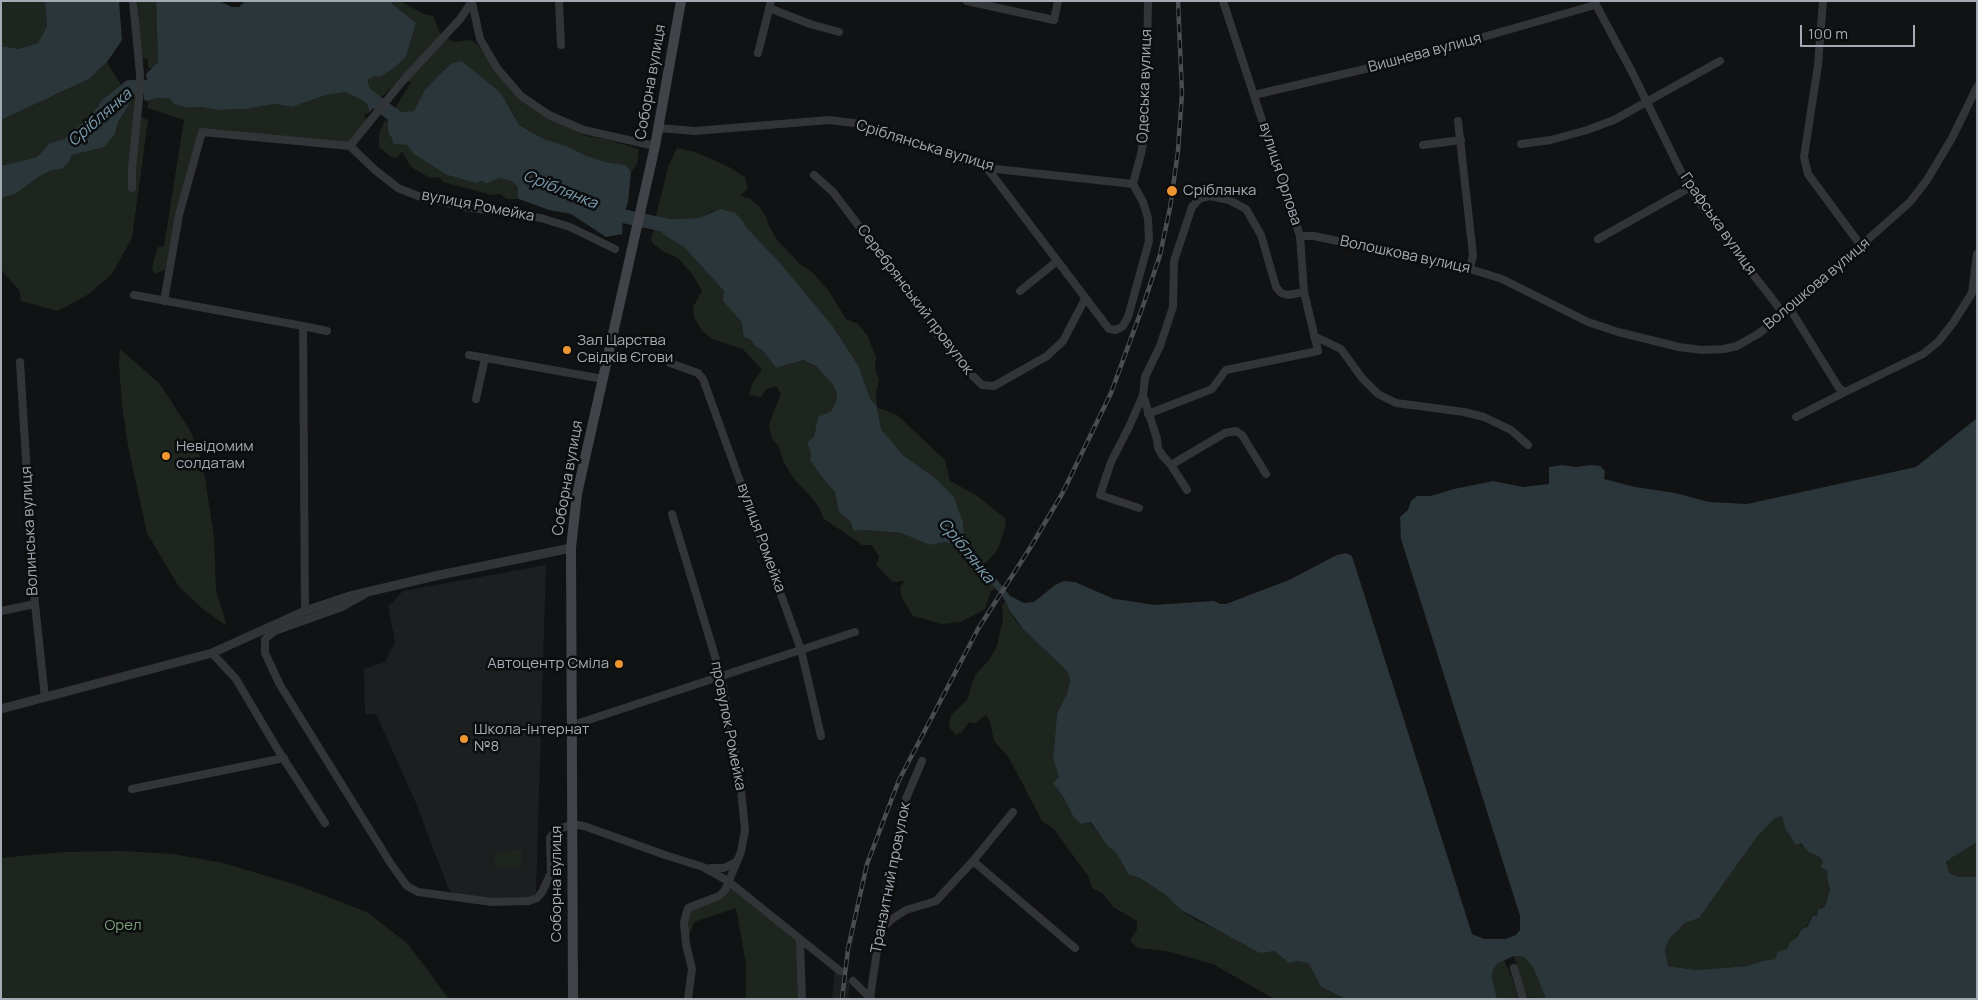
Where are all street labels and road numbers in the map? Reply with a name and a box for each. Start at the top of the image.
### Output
street label: Соборна вулиця [632,23,670,141]
street label: Одеська вулиця [1134,29,1156,143]
street label: Вишнева вулиця [1366,29,1484,77]
street label: Сріблянська вулиця [854,116,996,176]
street label: вулиця Орлова [1255,120,1305,228]
street label: Графська вулиця [1676,169,1760,279]
street label: вулиця Ромейка [420,186,536,226]
street label: Серебрянський провулок [853,222,977,378]
street label: Волошкова вулиця [1338,232,1472,278]
street label: Волошкова вулиця [1760,234,1874,334]
street label: Соборна вулиця [549,419,587,537]
street label: Волинська вулиця [18,466,42,596]
street label: вулиця Ромейка [733,481,789,595]
street label: провулок Ромейка [707,660,749,792]
street label: Транзитний провулок [867,801,915,955]
street label: Соборна вулиця [548,826,566,942]

